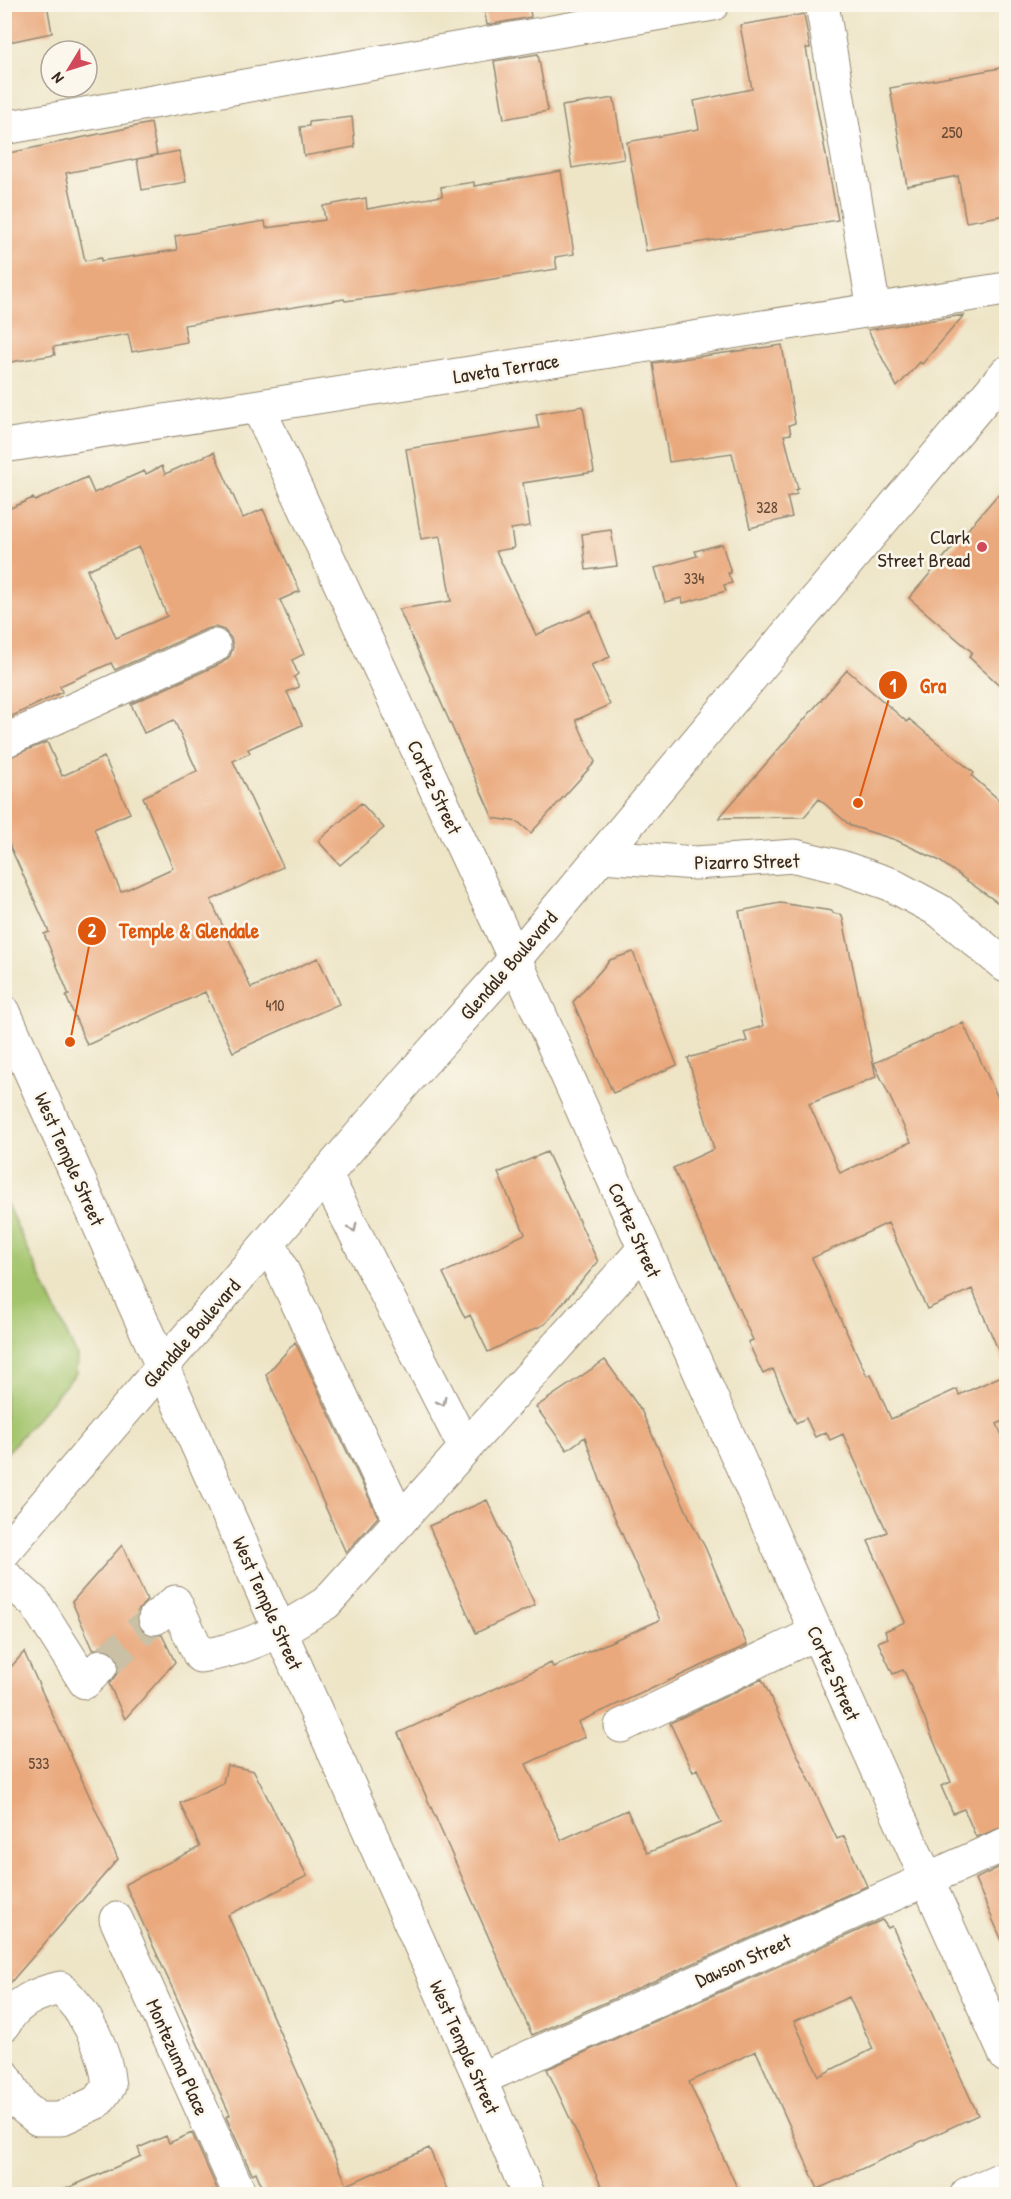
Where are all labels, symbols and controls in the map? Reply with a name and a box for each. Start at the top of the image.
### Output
north arrow [39,39,99,99]
text: N [46,68,68,88]
house number: 250 [941,121,963,143]
street label: Laveta Terrace [451,346,561,390]
house number: 328 [756,496,778,518]
place label: Clark Street Bread [877,523,970,573]
marker: Clark Street Bread [975,540,989,554]
house number: 334 [684,567,704,589]
callout: Gra [878,666,959,705]
text: Gra [920,671,947,700]
text: 1 [890,673,897,698]
street label: Cortez Street [401,735,469,840]
street label: Pizarro Street [694,847,801,875]
street label: Glendale Boulevard [453,905,563,1025]
callout: Temple & Glendale [77,912,271,951]
text: Temple & Glendale [118,916,260,946]
text: 2 [88,918,97,943]
house number: 410 [266,994,284,1016]
street label: West Temple Street [29,1088,112,1231]
street label: Cortez Street [602,1178,668,1283]
one-way arrow [345,1222,357,1233]
street label: Glendale Boulevard [136,1273,246,1393]
one-way arrow [435,1395,446,1406]
street label: West Temple Street [227,1532,310,1675]
street label: Cortez Street [801,1621,867,1726]
house number: 533 [28,1752,50,1774]
street label: Dawson Street [691,1926,796,1993]
street label: West Temple Street [424,1976,507,2119]
street label: Montezuma Place [140,1994,216,2120]

